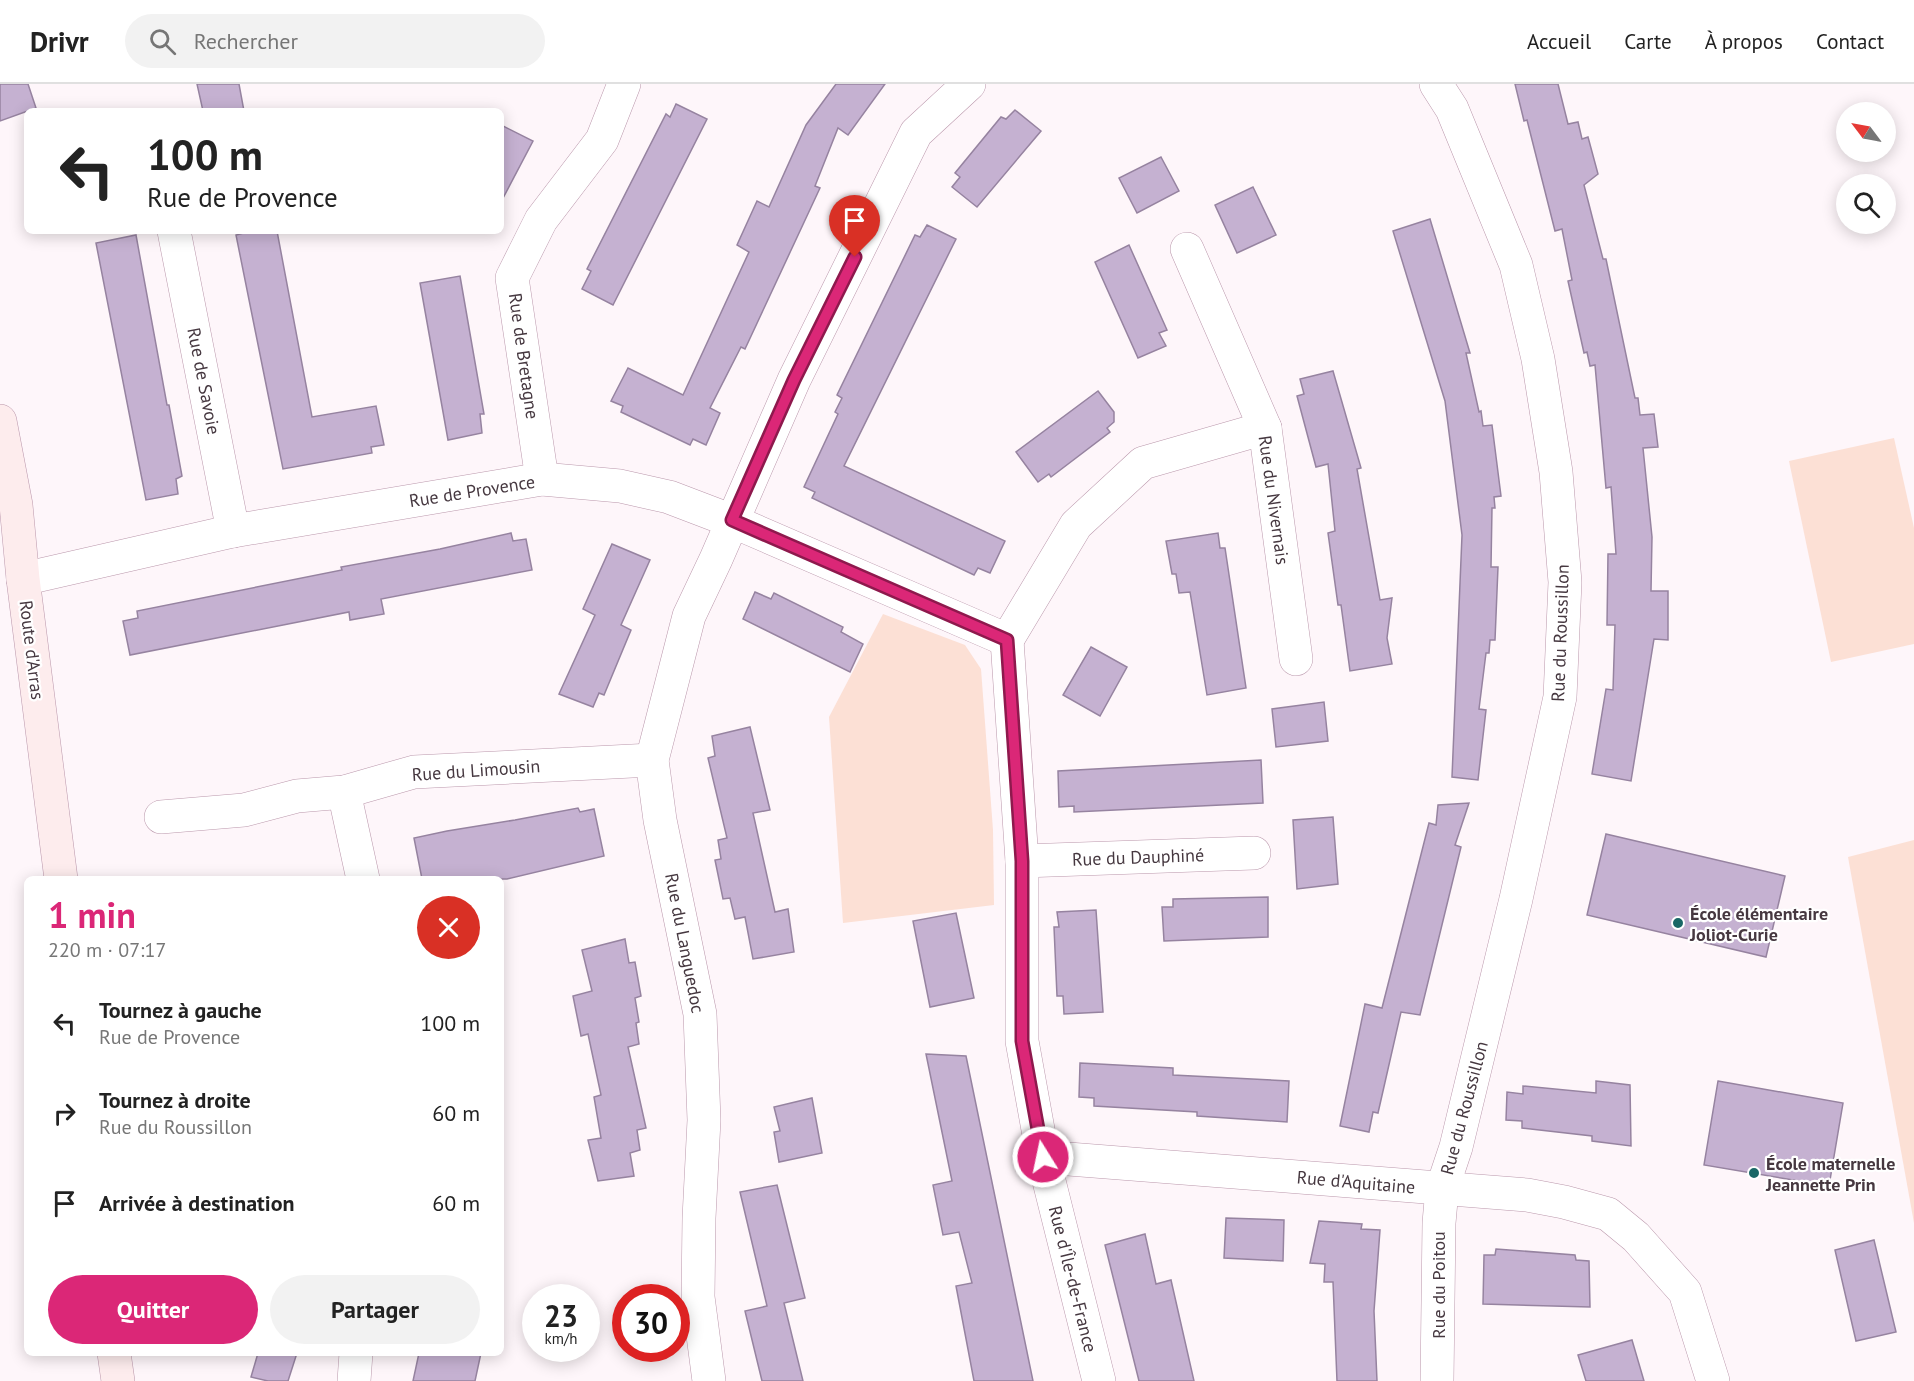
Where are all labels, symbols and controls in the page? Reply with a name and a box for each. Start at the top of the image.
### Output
search box [125,14,545,68]
text: Drivr [30,23,89,60]
icon: search [146,25,179,58]
text: Rechercher [194,27,298,55]
text: Accueil [1527,28,1591,55]
text: Carte [1624,28,1672,55]
text: À propos [1705,28,1783,55]
text: Contact [1816,28,1884,55]
north arrow [1836,102,1896,162]
map controls [1836,102,1896,234]
text: 100 m [147,127,263,182]
icon: left [48,132,126,210]
button: search [1836,174,1896,234]
text: Rue de Provence [147,180,338,214]
pin [829,195,880,257]
icon: arrive [838,204,871,237]
street label: Rue de Bretagne [504,291,544,421]
street label: Rue de Savoie [182,326,226,436]
street label: Rue du Nivernais [1254,434,1294,566]
street label: Rue de Provence [407,470,537,512]
street label: Rue du Roussillon [1546,564,1574,702]
street label: Route d'Arras [15,599,49,701]
street label: Rue du Limousin [411,754,541,786]
street label: Rue du Dauphiné [1072,843,1204,871]
street label: Rue du Languedoc [660,871,710,1015]
text: 1 min [48,891,136,938]
button: close [417,896,480,959]
place label: École élémentaire Joliot-Curie [1689,902,1828,946]
marker: École élémentaire Joliot-Curie [1671,916,1685,930]
text: 220 m · 07:17 [48,937,166,963]
text: Tournez à gauche [99,996,262,1024]
icon: left [48,1007,81,1040]
text: 100 m [420,1009,480,1037]
text: Rue de Provence [99,1024,240,1050]
street label: Rue du Roussillon [1435,1039,1493,1177]
text: Tournez à droite [99,1086,251,1114]
icon: right [48,1097,81,1130]
text: 60 m [432,1099,480,1127]
text: Rue du Roussillon [99,1114,252,1140]
position arrow [1011,1125,1075,1189]
place label: École maternelle Jeannette Prin [1765,1152,1895,1196]
street label: Rue d'Aquitaine [1296,1165,1416,1199]
marker: École maternelle Jeannette Prin [1747,1166,1761,1180]
icon: arrive [48,1187,81,1220]
text: Arrivée à destination [99,1189,295,1217]
text: 60 m [432,1189,480,1217]
street label: Rue d'Île-de-France [1044,1203,1102,1355]
street label: Rue du Poitou [1427,1231,1450,1339]
button: Quitter [48,1275,258,1344]
button: Partager [270,1275,480,1344]
speed limit sign: 30 [612,1284,690,1362]
text: 23 [544,1296,578,1335]
text: km/h [545,1329,577,1348]

